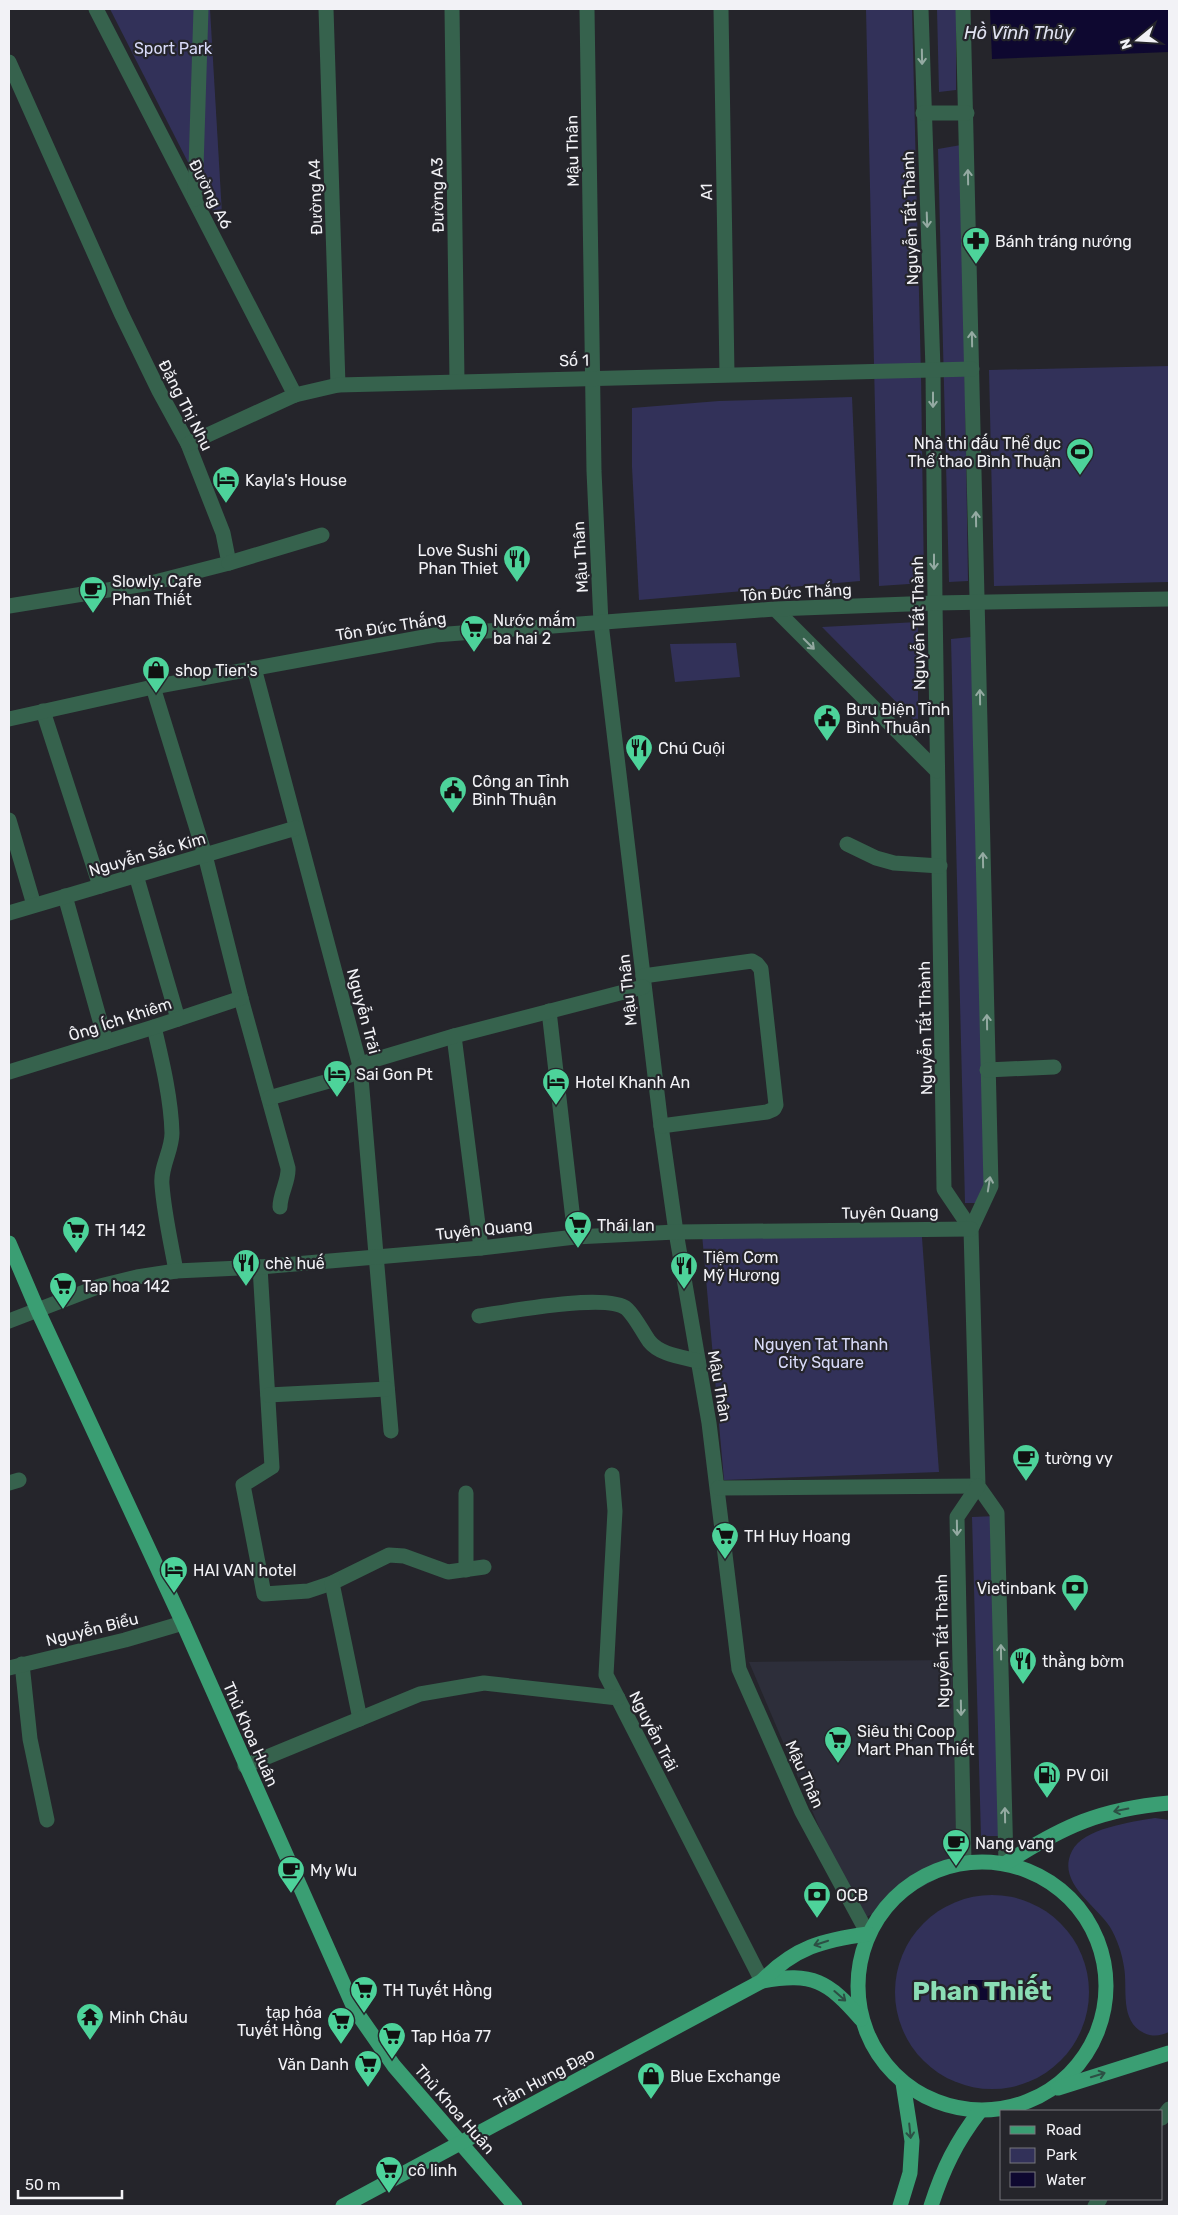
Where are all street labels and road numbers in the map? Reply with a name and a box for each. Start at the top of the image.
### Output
street label: Mậu Thân [562,115,583,187]
street label: Nguyễn Tất Thành [897,151,922,285]
street label: Đường A6 [185,156,236,232]
street label: Đường A3 [427,157,448,233]
street label: Đường A4 [305,159,326,235]
street label: A1 [697,183,716,201]
street label: Số 1 [559,349,589,370]
street label: Đặng Thị Nhu [155,357,217,454]
street label: Mậu Thân [569,521,592,593]
street label: Nguyễn Tất Thành [906,556,929,690]
street label: Tôn Đức Thắng [740,579,852,605]
street label: Tôn Đức Thắng [334,607,448,645]
street label: Nguyễn Sắc Kim [86,827,208,880]
street label: Mậu Thân [614,953,641,1027]
street label: Nguyễn Tất Thành [913,961,936,1095]
street label: Nguyễn Trãi [343,966,385,1056]
street label: Ông Ích Khiêm [66,993,174,1045]
street label: Tuyên Quang [841,1202,939,1223]
street label: Tuyên Quang [435,1215,533,1244]
street label: Mậu Thân [704,1349,735,1423]
street label: Nguyễn Tất Thành [930,1574,953,1708]
street label: Nguyễn Biểu [44,1607,140,1650]
street label: Thủ Khoa Huân [219,1679,282,1789]
street label: Nguyễn Trãi [625,1687,683,1775]
street label: Mậu Thân [781,1737,828,1811]
street label: Trần Hưng Đạo [490,2043,598,2113]
street label: Thủ Khoa Huân [411,2061,499,2158]

